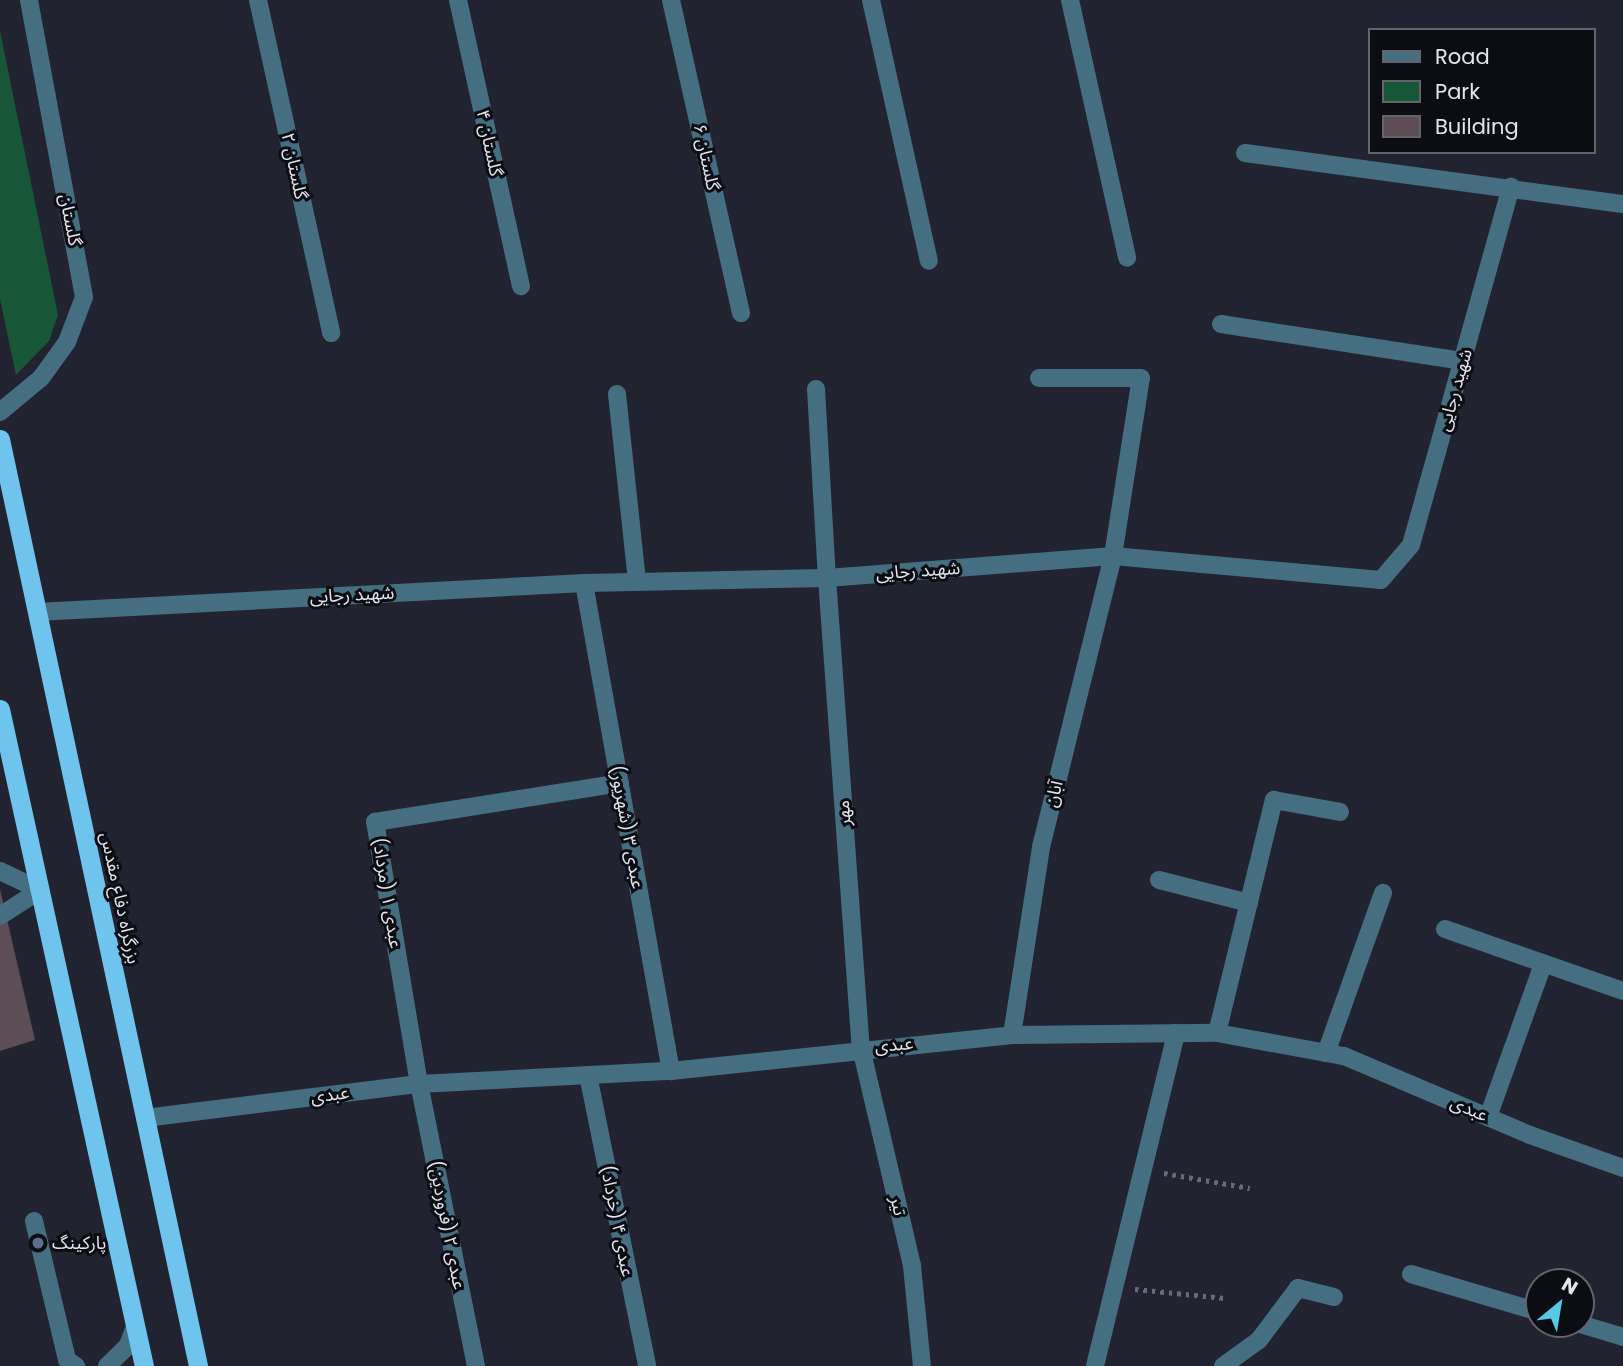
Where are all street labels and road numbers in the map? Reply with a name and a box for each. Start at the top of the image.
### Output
street label: گلستان ۴ [471,108,507,178]
street label: گلستان ۶ [688,122,724,192]
street label: گلستان ۲ [276,131,312,201]
street label: گلستان [54,192,86,248]
street label: شهید رجایی [1433,346,1477,434]
street label: شهید رجایی [875,557,961,585]
street label: شهید رجایی [309,582,395,608]
street label: عبدی ۳ (شهریور) [606,764,648,890]
street label: آبان [1040,778,1068,810]
street label: مهر [832,799,856,827]
street label: بزرگراه دفاع مقدس [96,830,144,966]
street label: عبدی ۱ (مرداد) [368,836,406,950]
street label: عبدی [874,1033,914,1057]
street label: عبدی [310,1082,350,1108]
street label: عبدی [1447,1092,1491,1126]
street label: عبدی ۲ (فروردین) [424,1159,470,1291]
street label: عبدی ۴ (خرداد) [596,1163,638,1279]
street label: تیر [885,1194,911,1218]

